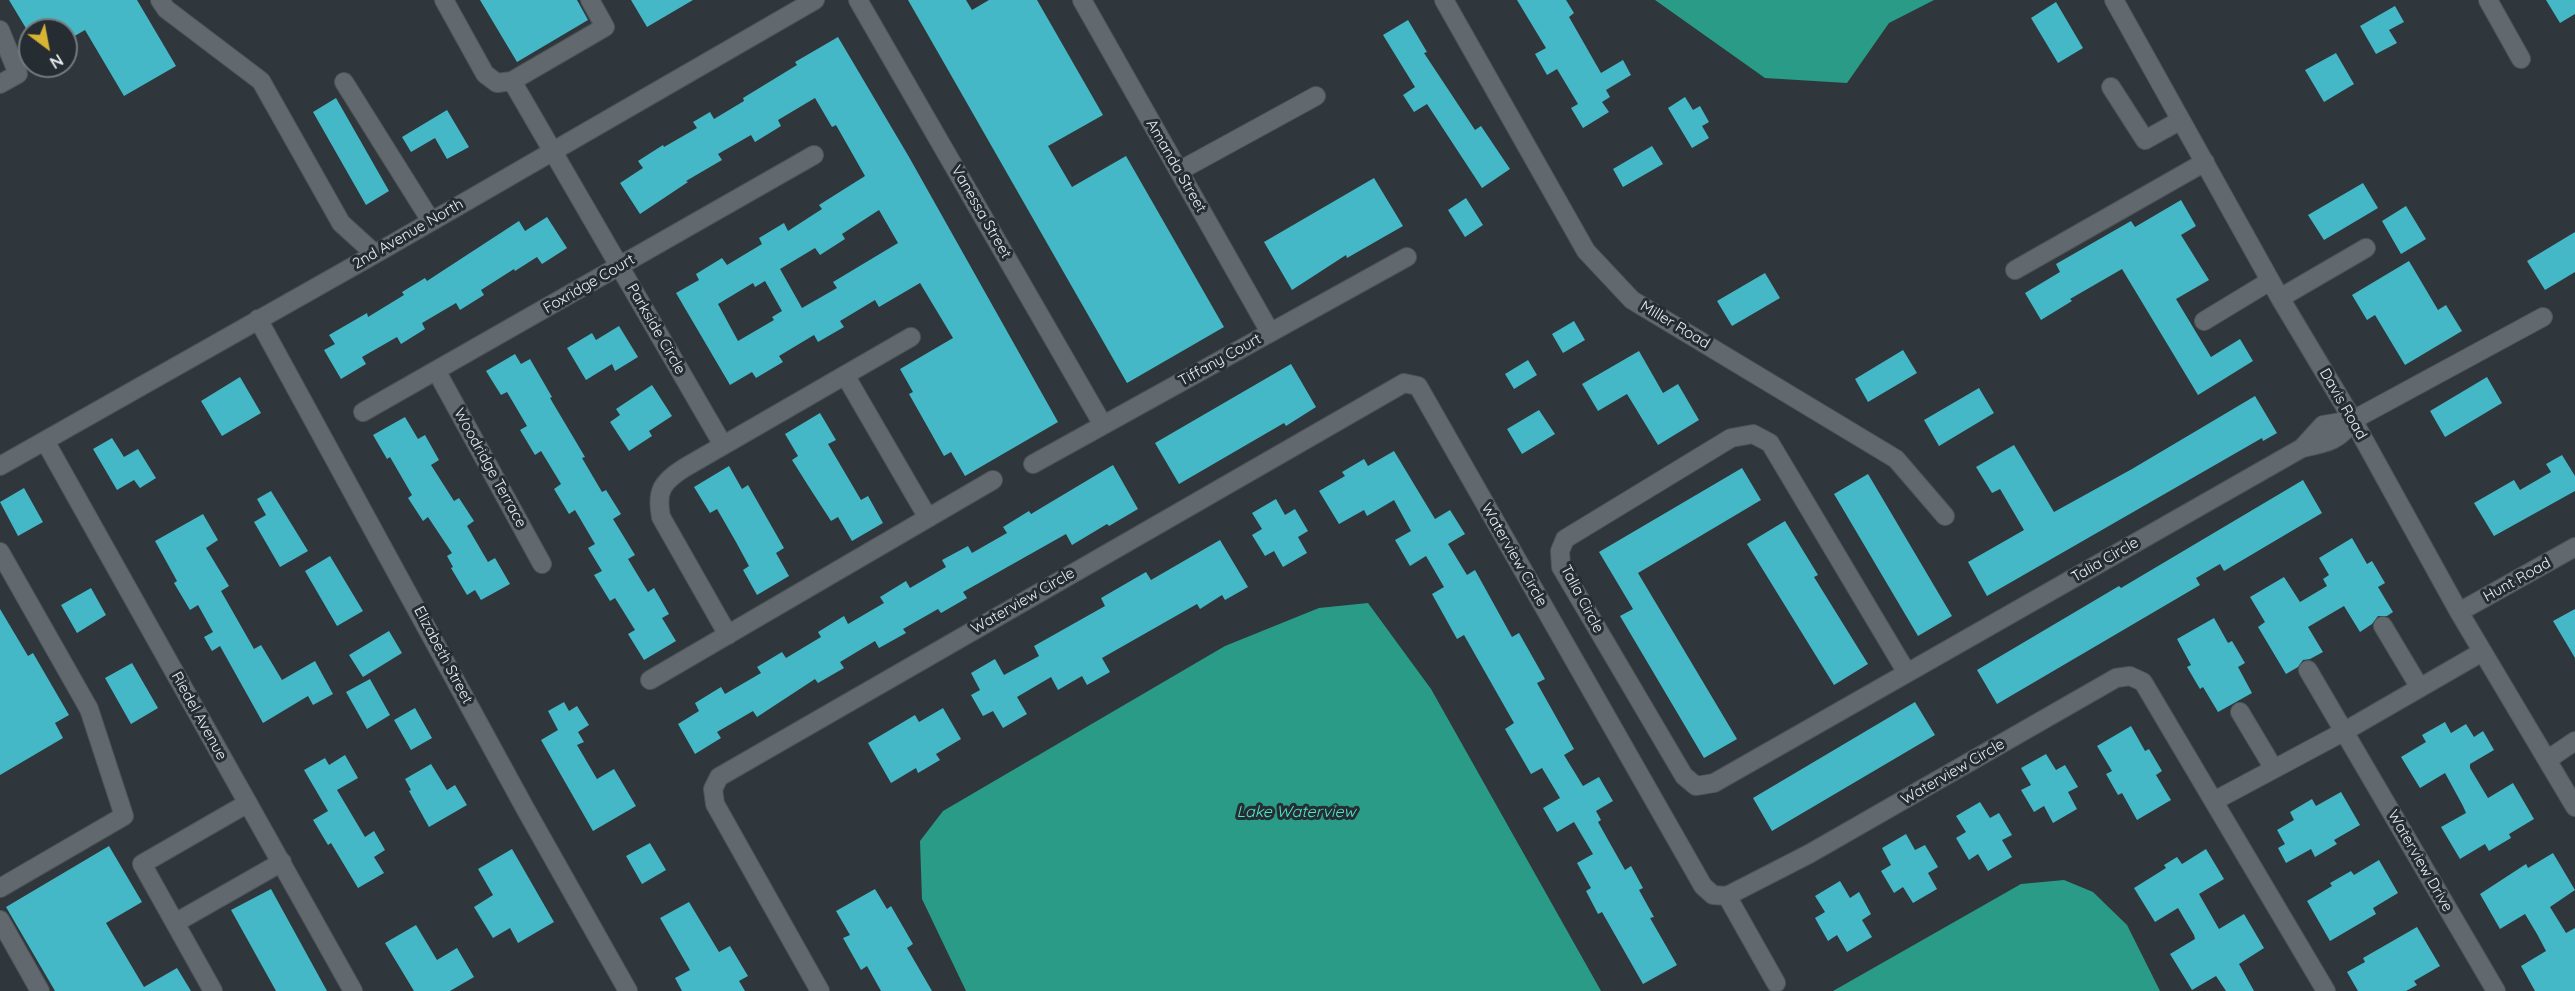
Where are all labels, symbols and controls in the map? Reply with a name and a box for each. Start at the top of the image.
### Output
north arrow [18,18,78,78]
text: N [46,50,67,73]
street label: Amanda Street [1142,116,1210,216]
street label: Vanessa Street [947,162,1015,262]
street label: 2nd Avenue North [349,195,467,273]
street label: Foxridge Court [540,251,638,317]
street label: Parkside Circle [623,281,689,377]
street label: Miller Road [1637,297,1713,353]
street label: Tiffany Court [1176,330,1264,390]
street label: Davis Road [2315,365,2371,443]
street label: Woodridge Terrace [450,405,530,531]
street label: Waterview Circle [1477,500,1551,610]
street label: Talia Circle [2068,534,2142,586]
street label: Hunt Road [2480,554,2554,606]
street label: Talia Circle [1557,562,1607,636]
street label: Waterview Circle [968,564,1078,638]
street label: Elizabeth Street [410,603,476,707]
street label: Riedel Avenue [167,669,231,763]
street label: Waterview Circle [1898,735,2008,809]
water label: Lake Waterview [1236,802,1356,822]
street label: Waterview Drive [2384,807,2456,915]

